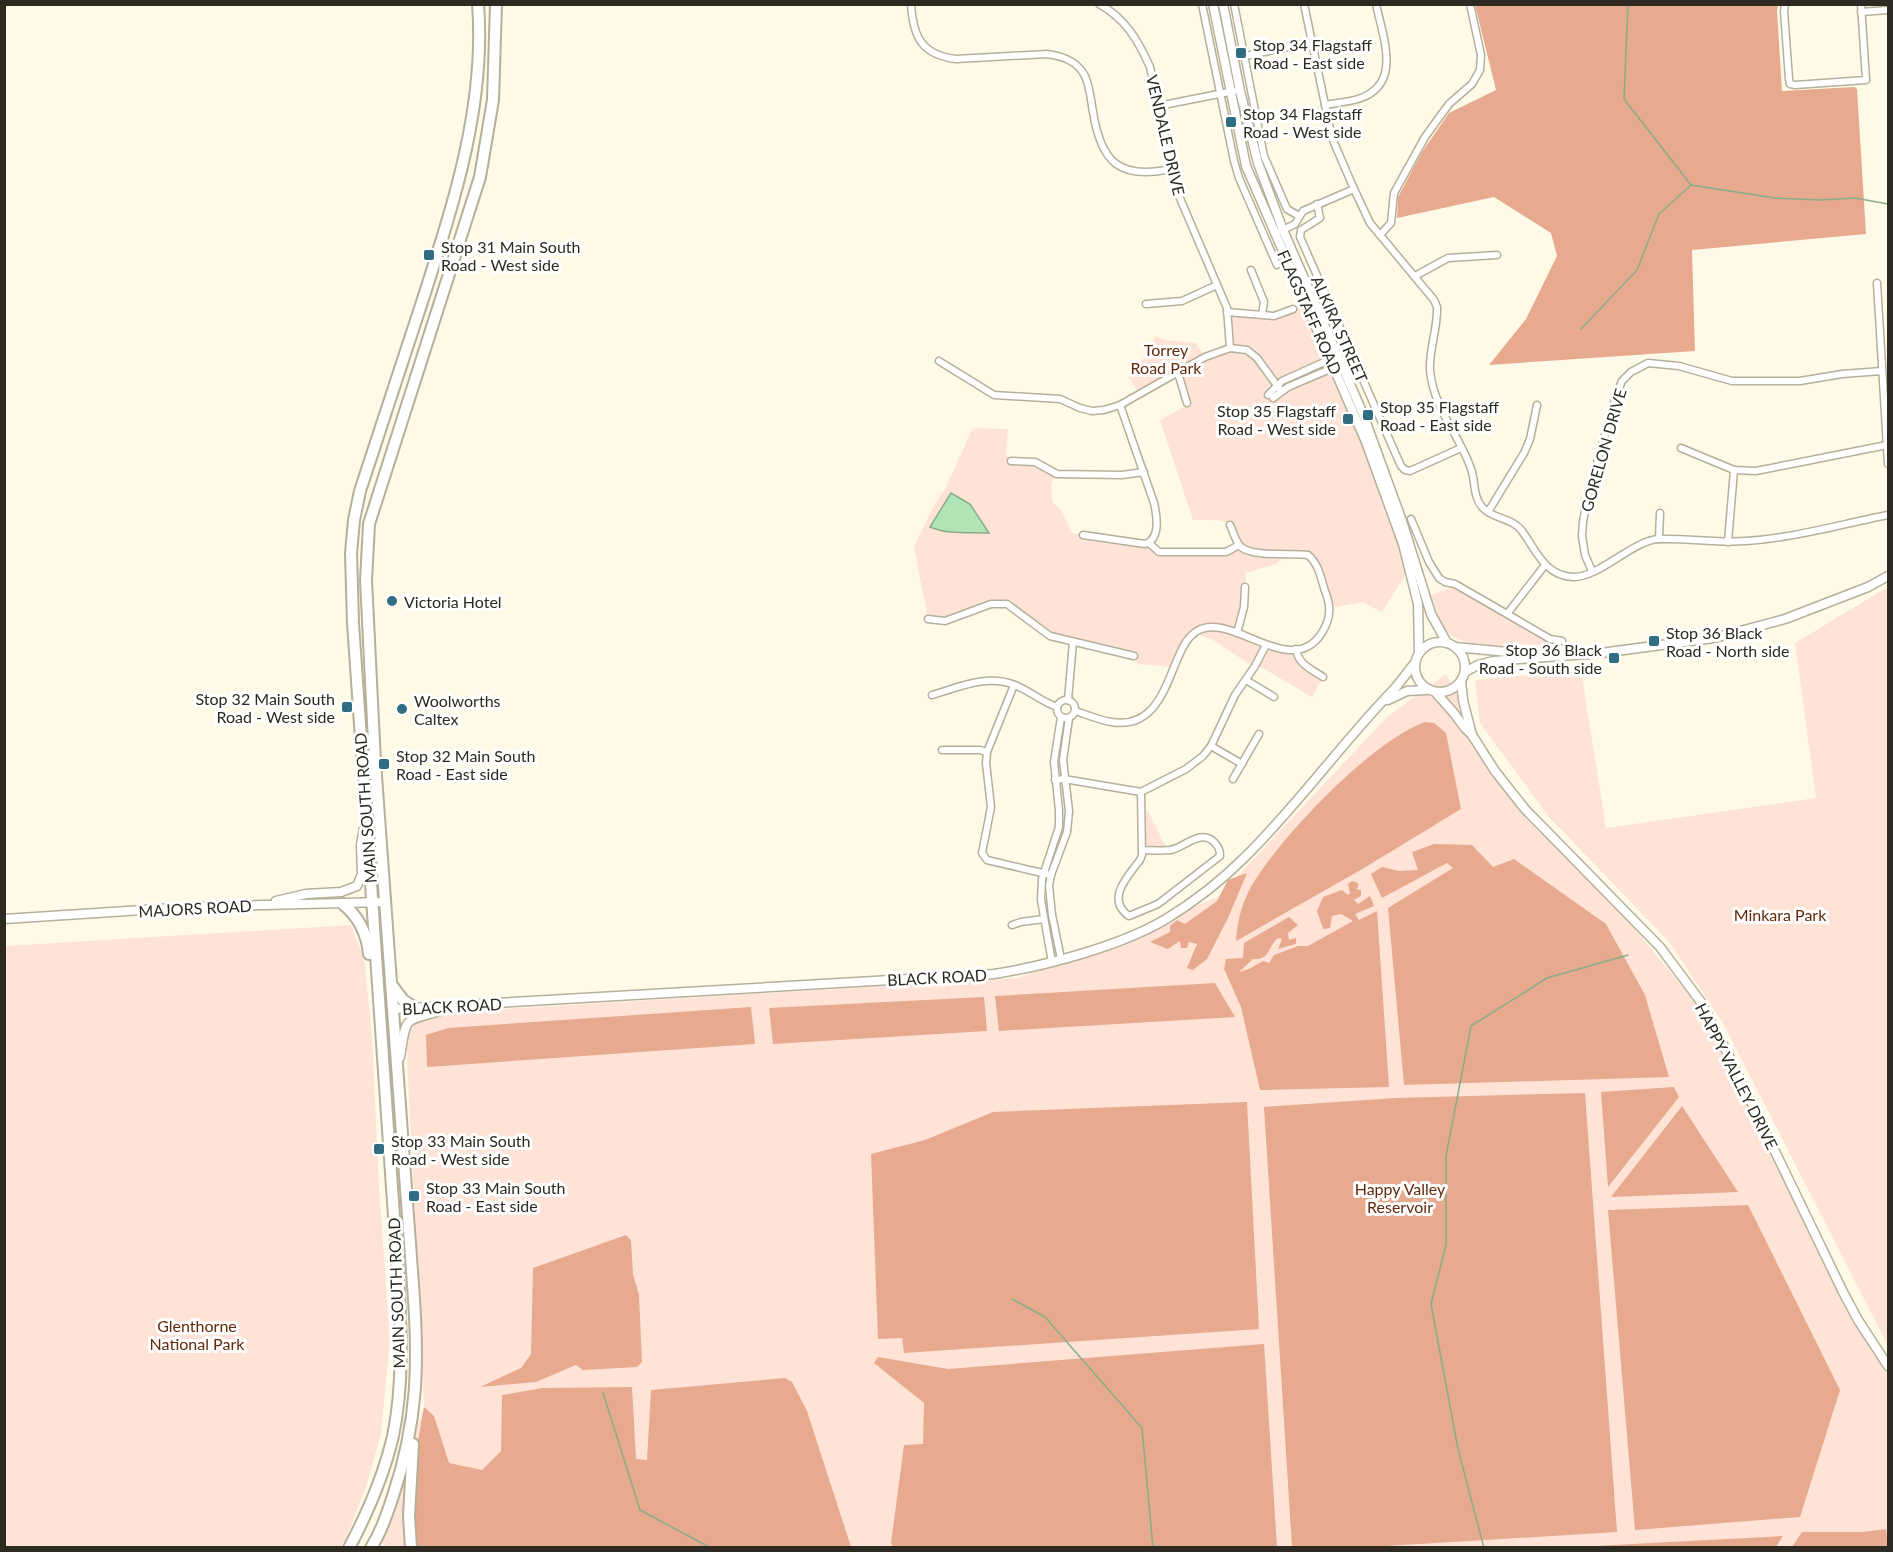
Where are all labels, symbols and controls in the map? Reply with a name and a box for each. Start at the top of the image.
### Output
place label: Stop 34 Flagstaff Road - East side [1253,35,1372,72]
marker: Stop 34 Flagstaff Road - East side [1234,46,1248,60]
street label: VENDALE DRIVE [1143,73,1189,197]
place label: Stop 34 Flagstaff Road - West side [1243,104,1362,141]
marker: Stop 34 Flagstaff Road - West side [1224,115,1238,129]
place label: Stop 31 Main South Road - West side [441,237,581,274]
street label: FLAGSTAFF ROAD [1274,247,1346,377]
marker: Stop 31 Main South Road - West side [422,248,436,262]
street label: ALKIRA STREET [1308,273,1372,386]
park label: Torrey Road Park [1131,340,1202,377]
street label: GORELON DRIVE [1576,386,1630,514]
place label: Stop 35 Flagstaff Road - East side [1380,397,1499,434]
place label: Stop 35 Flagstaff Road - West side [1217,401,1336,438]
marker: Stop 35 Flagstaff Road - East side [1361,408,1375,422]
marker: Stop 35 Flagstaff Road - West side [1341,412,1355,426]
place label: Victoria Hotel [404,592,502,611]
marker: Victoria Hotel [385,594,399,608]
place label: Stop 36 Black Road - North side [1666,623,1789,660]
marker: Stop 36 Black Road - North side [1647,634,1661,648]
place label: Stop 36 Black Road - South side [1479,640,1603,677]
marker: Stop 36 Black Road - South side [1607,651,1621,665]
place label: Stop 32 Main South Road - West side [195,689,335,726]
place label: Woolworths Caltex [414,691,501,728]
marker: Stop 32 Main South Road - West side [340,700,354,714]
marker: Woolworths Caltex [395,702,409,716]
street label: MAIN SOUTH ROAD [350,732,380,884]
place label: Stop 32 Main South Road - East side [396,746,536,783]
marker: Stop 32 Main South Road - East side [377,757,391,771]
street label: MAJORS ROAD [138,896,252,920]
park label: Minkara Park [1734,905,1827,924]
street label: BLACK ROAD [887,965,987,989]
street label: BLACK ROAD [402,994,502,1018]
street label: HAPPY VALLEY DRIVE [1692,1000,1782,1152]
place label: Stop 33 Main South Road - West side [391,1131,531,1168]
marker: Stop 33 Main South Road - West side [372,1142,386,1156]
place label: Stop 33 Main South Road - East side [426,1178,566,1215]
park label: Happy Valley Reservoir [1355,1179,1446,1216]
marker: Stop 33 Main South Road - East side [407,1189,421,1203]
street label: MAIN SOUTH ROAD [384,1217,408,1369]
park label: Glenthorne National Park [150,1316,245,1353]

